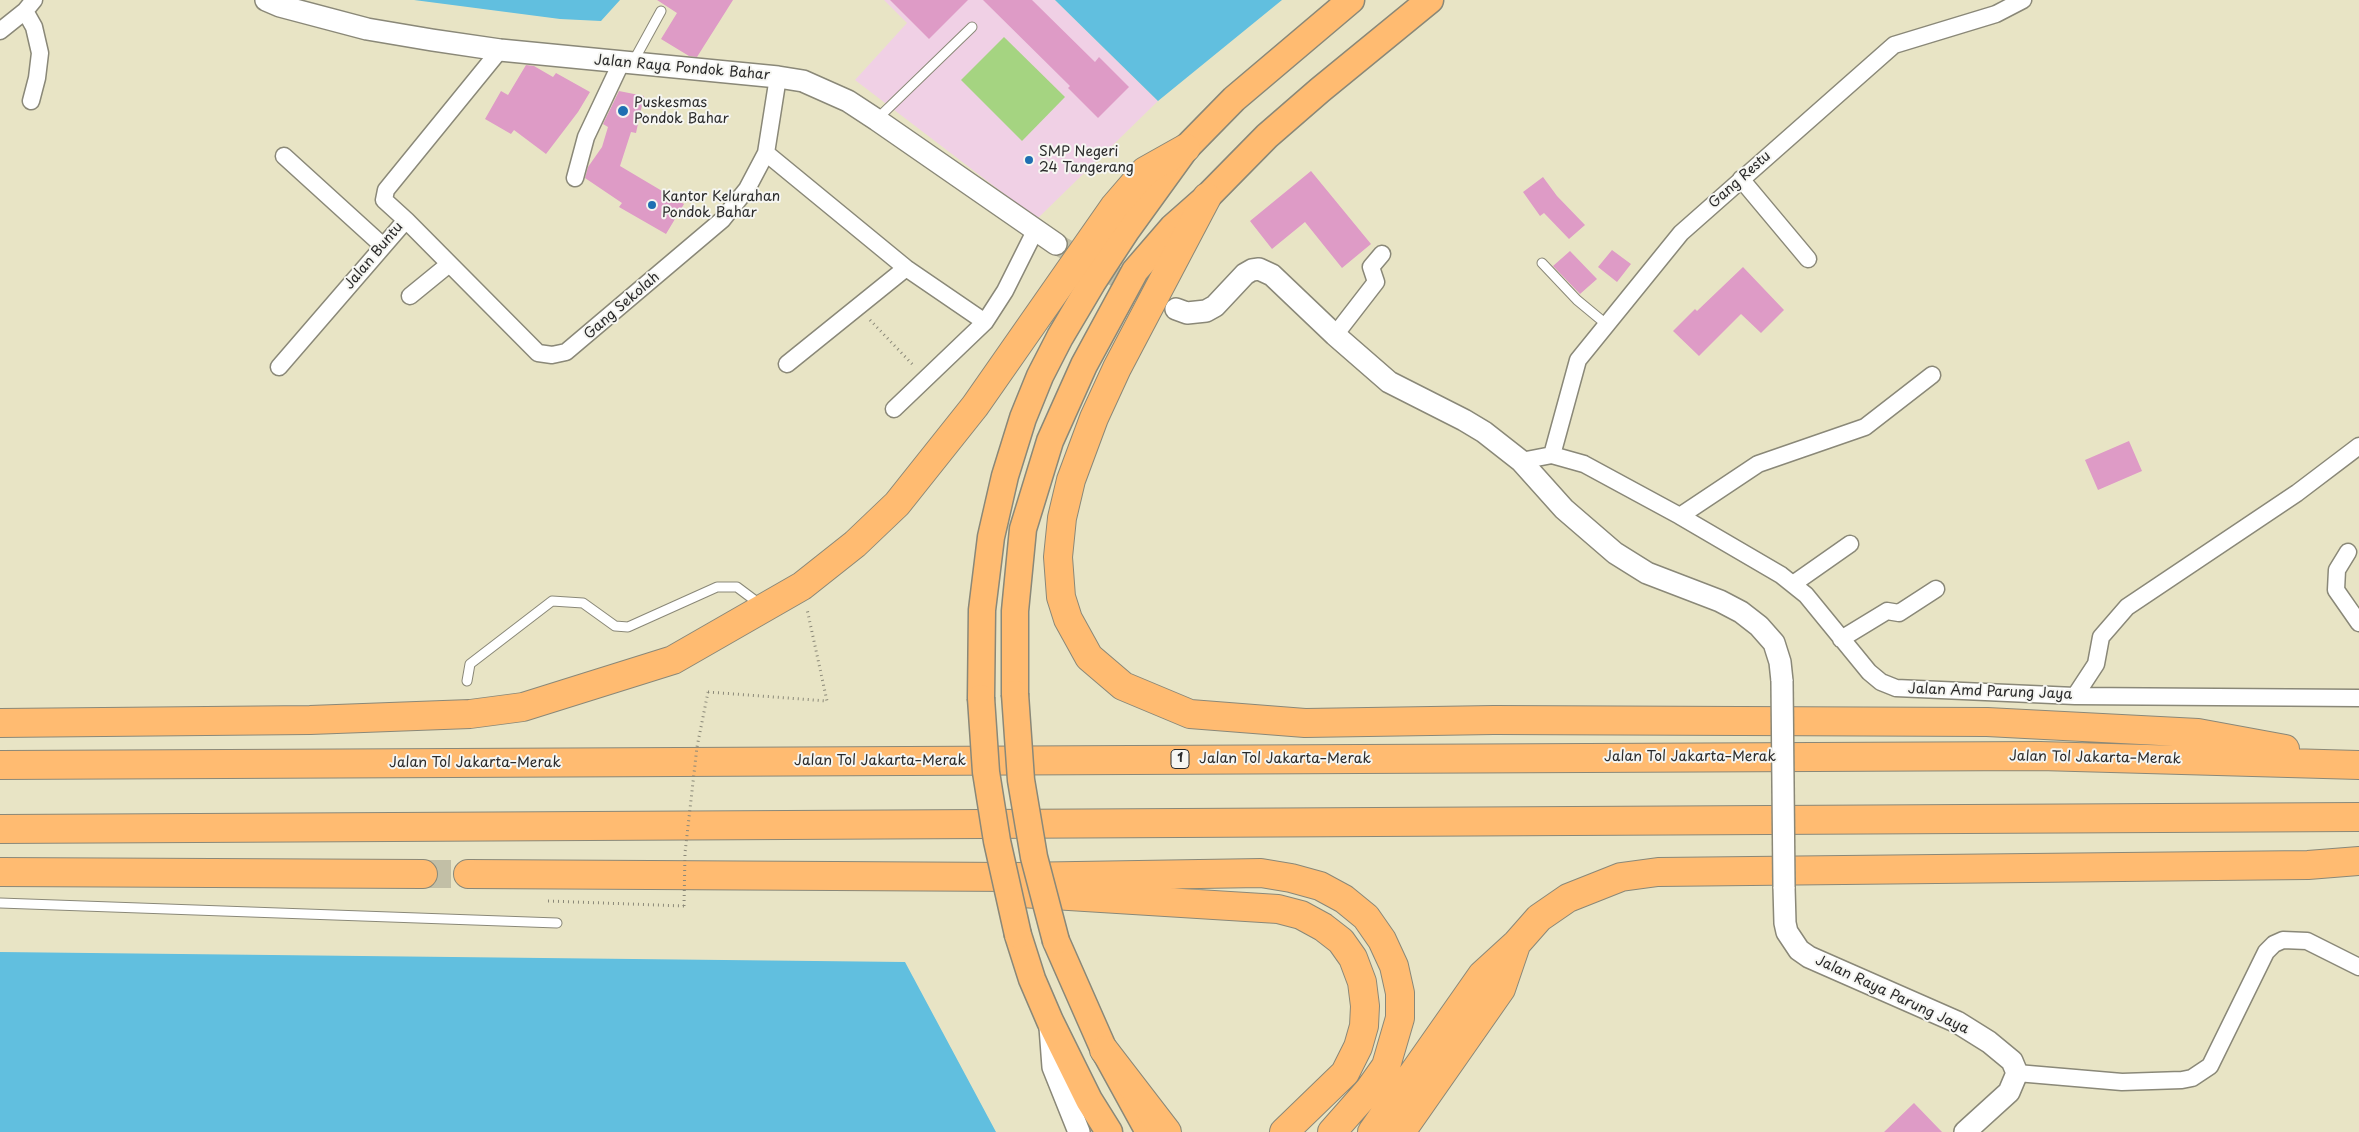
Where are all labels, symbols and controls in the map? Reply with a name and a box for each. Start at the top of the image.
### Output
street label: Jalan Raya Pondok Bahar [593,52,771,84]
place label: Puskesmas Pondok Bahar [634,95,729,128]
marker: Puskesmas Pondok Bahar [616,104,630,118]
place label: SMP Negeri 24 Tangerang [1039,144,1134,176]
street label: Gang Restu [1706,148,1774,212]
marker: SMP Negeri 24 Tangerang [1023,154,1035,166]
place label: Kantor Kelurahan Pondok Bahar [662,189,780,222]
marker: Kantor Kelurahan Pondok Bahar [646,199,658,211]
street label: Jalan Buntu [341,219,407,293]
street label: Gang Sekolah [581,269,663,343]
street label: Jalan Amd Parung Jaya [1908,681,2072,703]
street label: Jalan Tol Jakarta–Merak [2009,748,2181,768]
street label: Jalan Tol Jakarta–Merak [1604,749,1776,765]
road number: 1 [1171,750,1189,769]
street label: Jalan Tol Jakarta–Merak [1199,751,1371,767]
street label: Jalan Tol Jakarta–Merak [794,753,966,769]
street label: Jalan Tol Jakarta–Merak [389,755,561,771]
street label: Jalan Raya Parung Jaya [1813,952,1971,1038]

